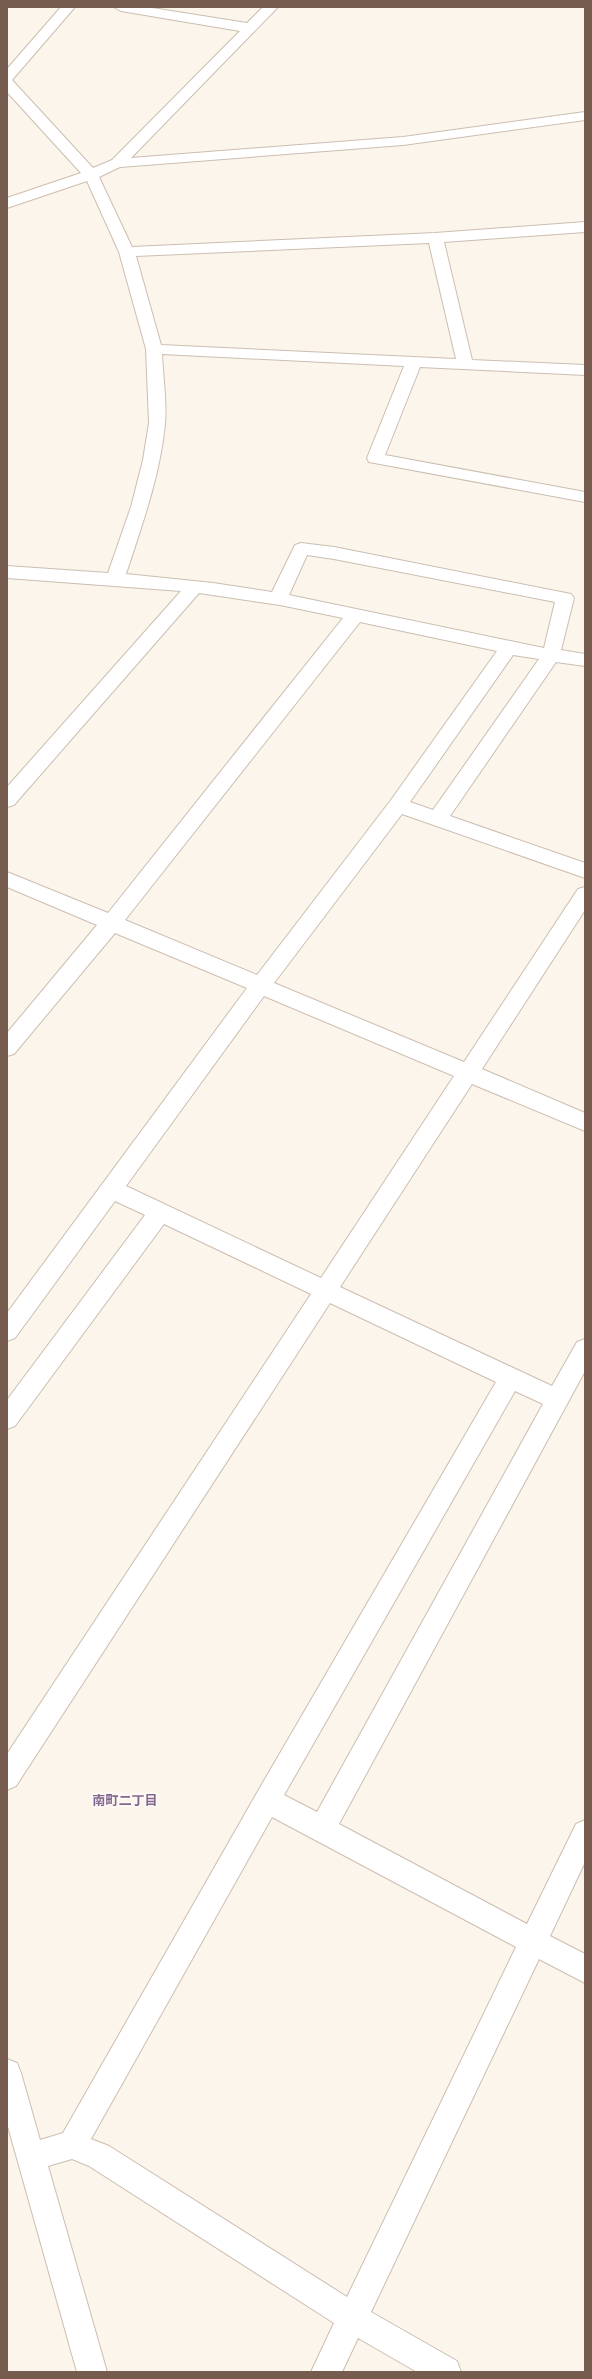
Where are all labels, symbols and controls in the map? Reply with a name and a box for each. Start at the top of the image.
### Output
district label: 南町二丁目 [92,1791,158,1810]

